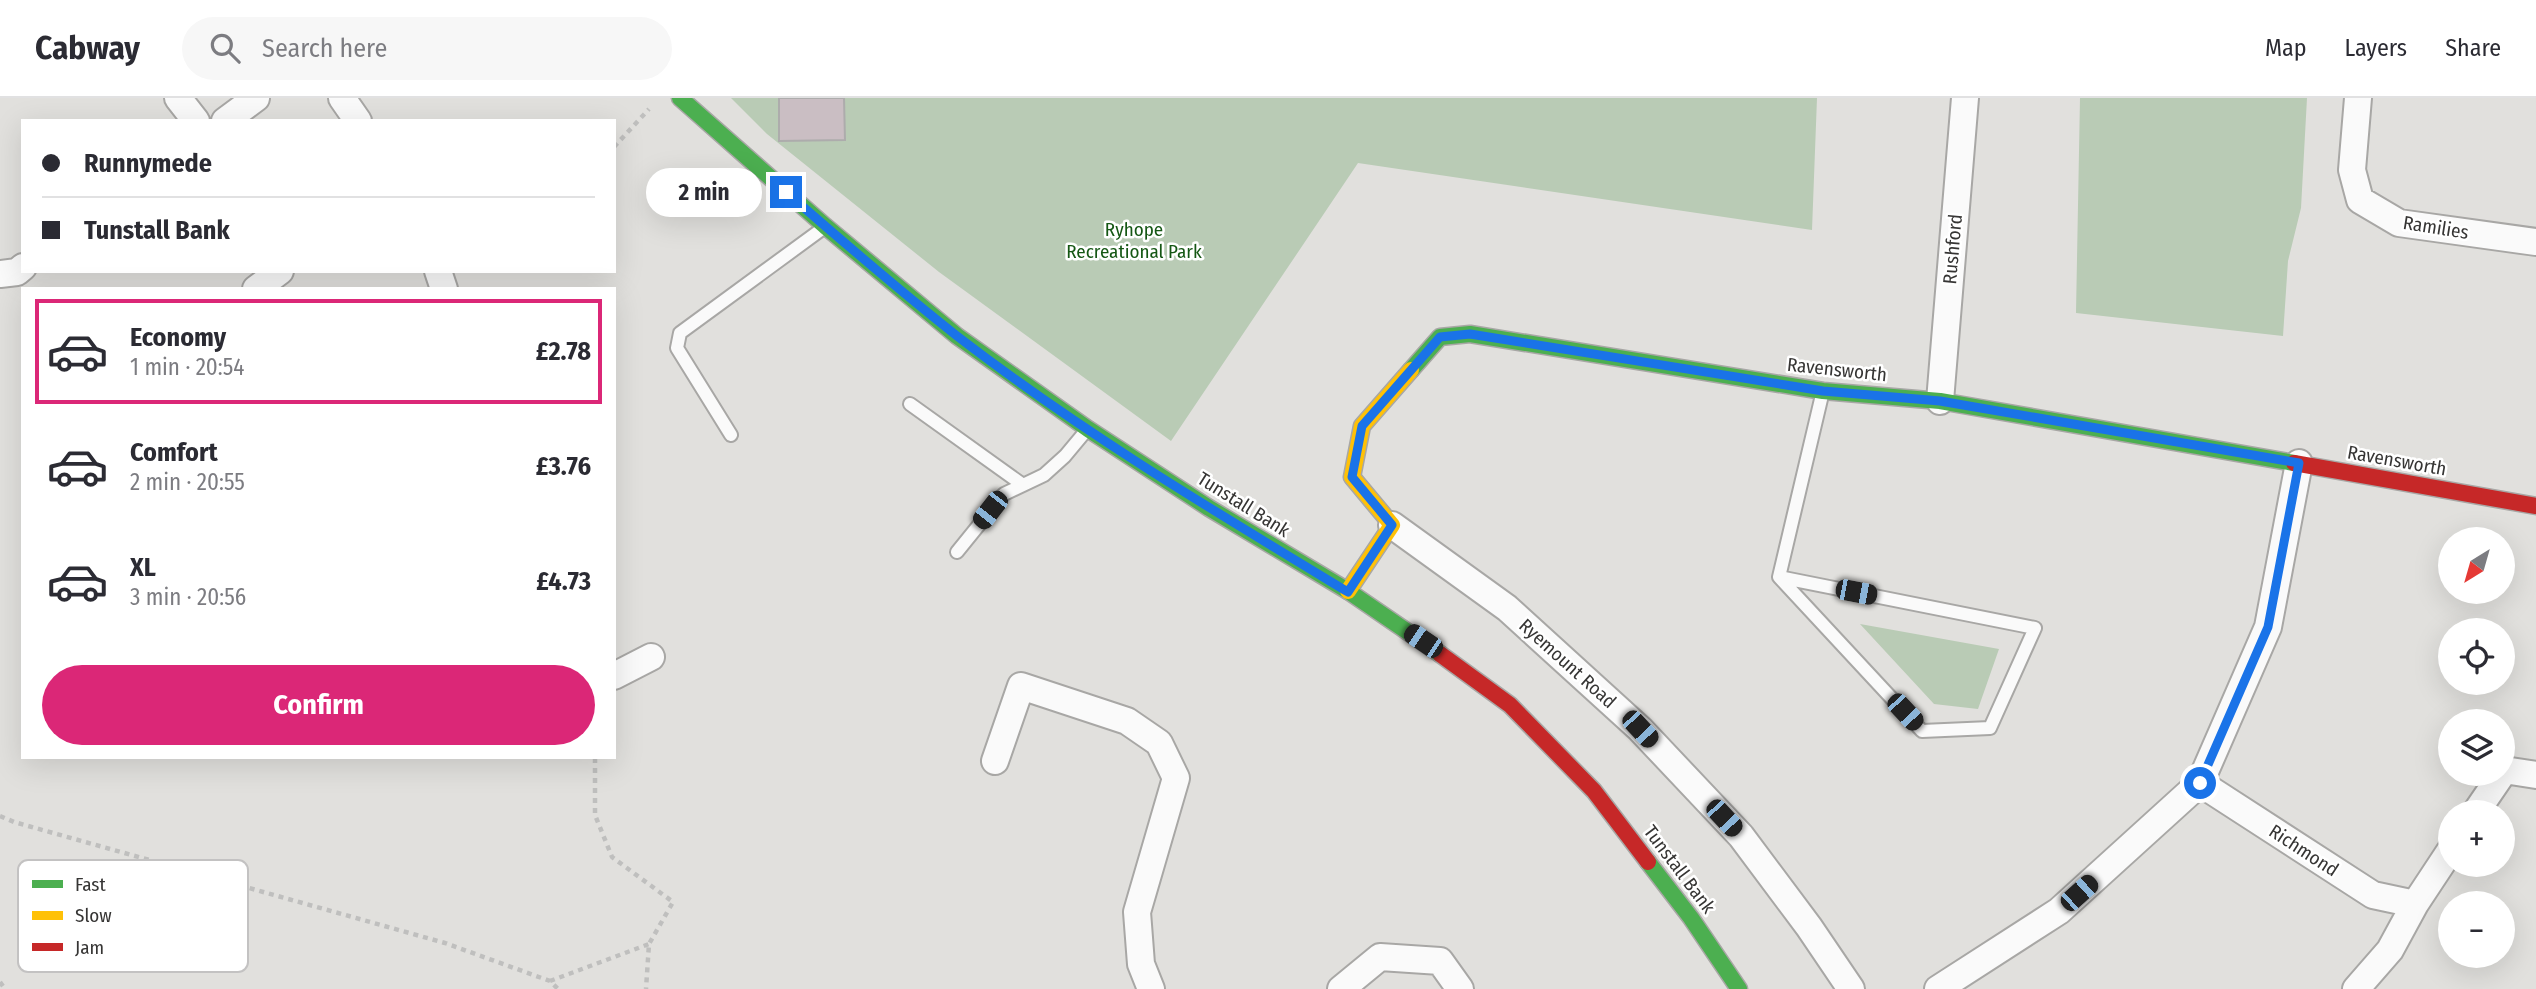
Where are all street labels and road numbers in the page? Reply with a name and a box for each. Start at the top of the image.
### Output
street label: Ramilies [2401,211,2470,244]
street label: Rushford [1938,213,1967,285]
street label: Ravensworth [1786,353,1888,386]
street label: Ravensworth [2346,440,2448,481]
street label: Tunstall Bank [1193,467,1294,542]
street label: Ryemount Road [1514,614,1621,713]
street label: Richmond [2265,820,2343,881]
street label: Tunstall Bank [1639,821,1720,918]

